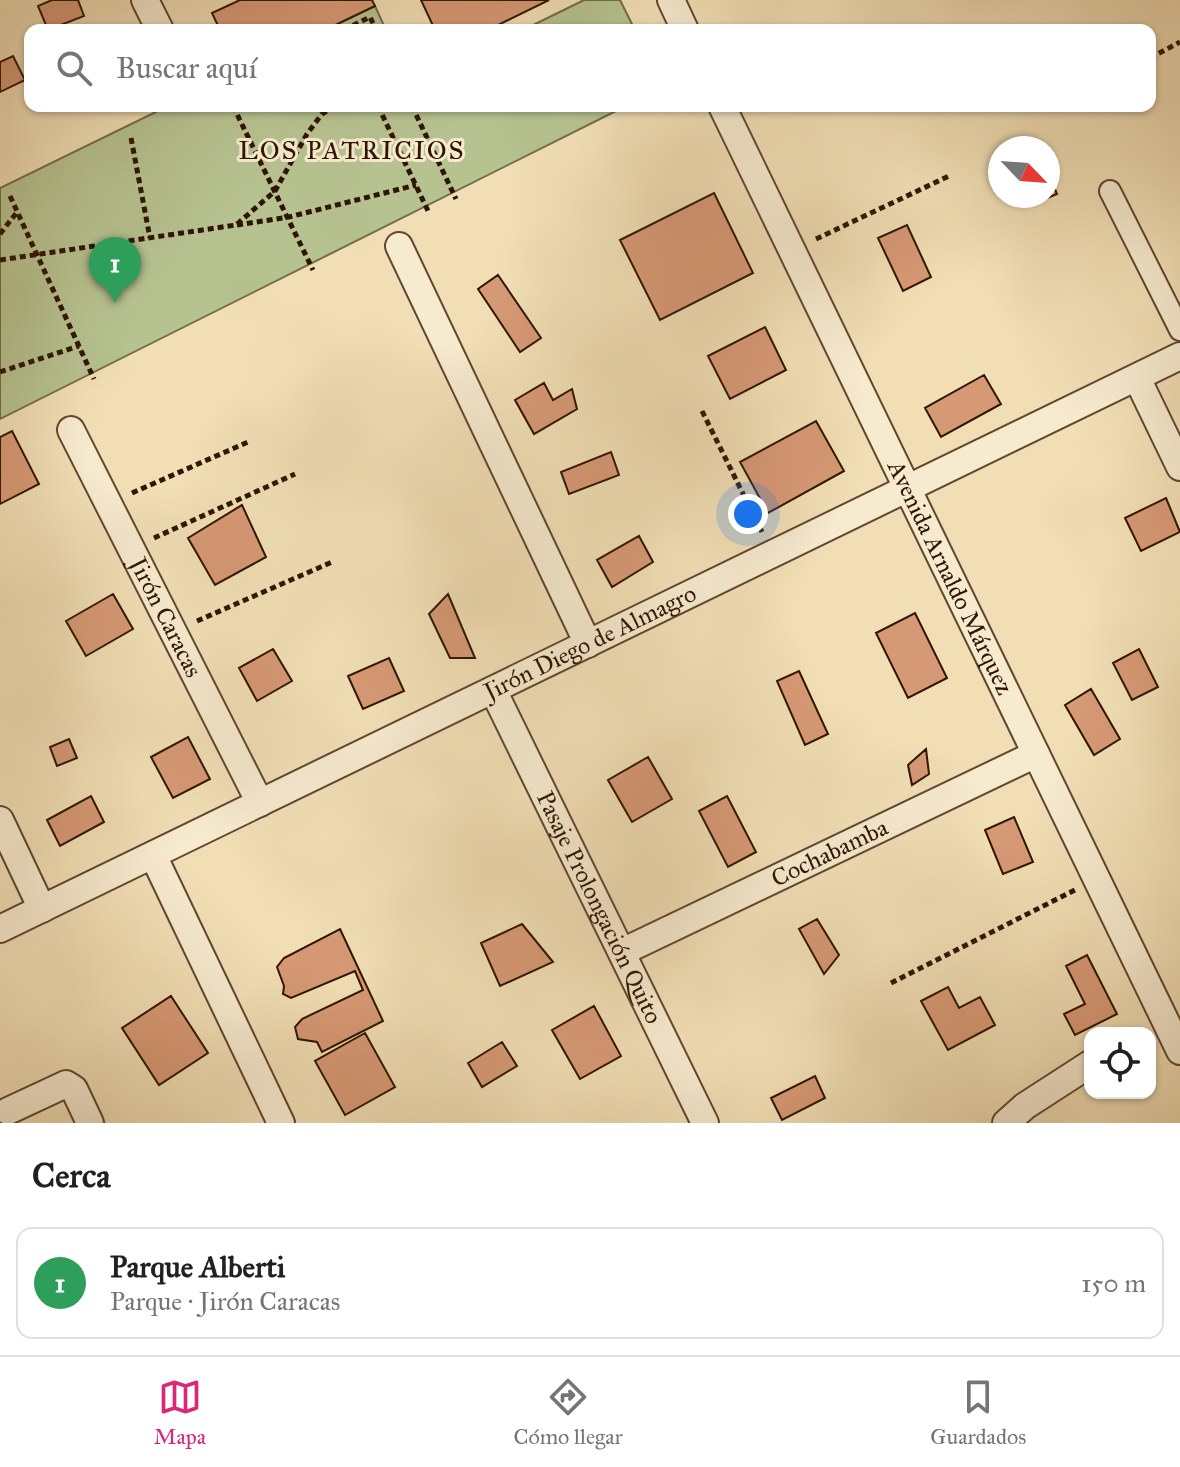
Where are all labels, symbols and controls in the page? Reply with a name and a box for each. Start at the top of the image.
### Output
search box [24,24,1156,112]
icon: search [52,46,96,90]
text: Buscar aquí [116,50,257,86]
district label: LOS PATRICIOS [239,134,465,166]
north arrow [988,136,1060,208]
pin: 1 [89,237,141,303]
street label: Avenida Arnaldo Márquez [881,455,1020,700]
your location [728,494,768,534]
street label: Jirón Caracas [122,550,209,682]
street label: Jirón Diego de Almagro [476,578,701,708]
street label: Pasaje Prolongación Quito [530,786,669,1029]
street label: Cochabamba [766,812,894,893]
map controls [1084,1027,1156,1099]
button: locate [1084,1027,1156,1099]
text: Cerca [32,1155,111,1196]
text: Parque Alberti [110,1249,285,1285]
text: 1 [55,1267,65,1299]
text: 150 m [1081,1267,1146,1299]
text: Parque · Jirón Caracas [110,1285,340,1317]
tab: Mapa [154,1375,206,1450]
tab: Cómo llegar [513,1375,623,1450]
tab: Guardados [930,1375,1026,1450]

